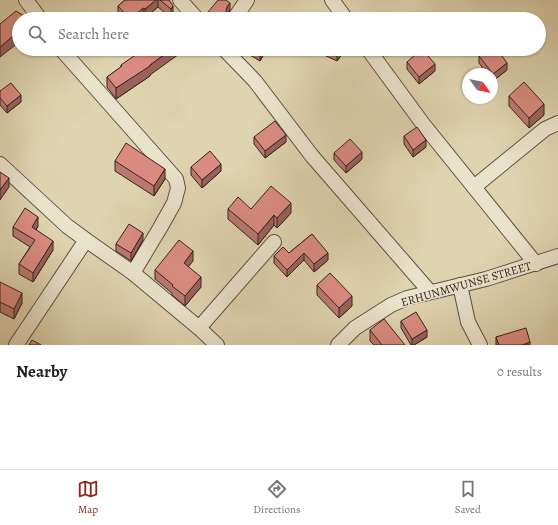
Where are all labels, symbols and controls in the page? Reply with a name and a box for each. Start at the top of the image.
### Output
search box [12,12,546,56]
icon: search [26,23,48,45]
text: Search here [58,24,129,44]
north arrow [462,68,498,104]
street label: ERHUNMWUNSE STREET [399,258,534,310]
text: Nearby [16,360,67,383]
text: 0 results [497,363,542,380]
tab: Map [77,478,99,517]
tab: Directions [253,478,301,517]
tab: Saved [455,478,481,517]

